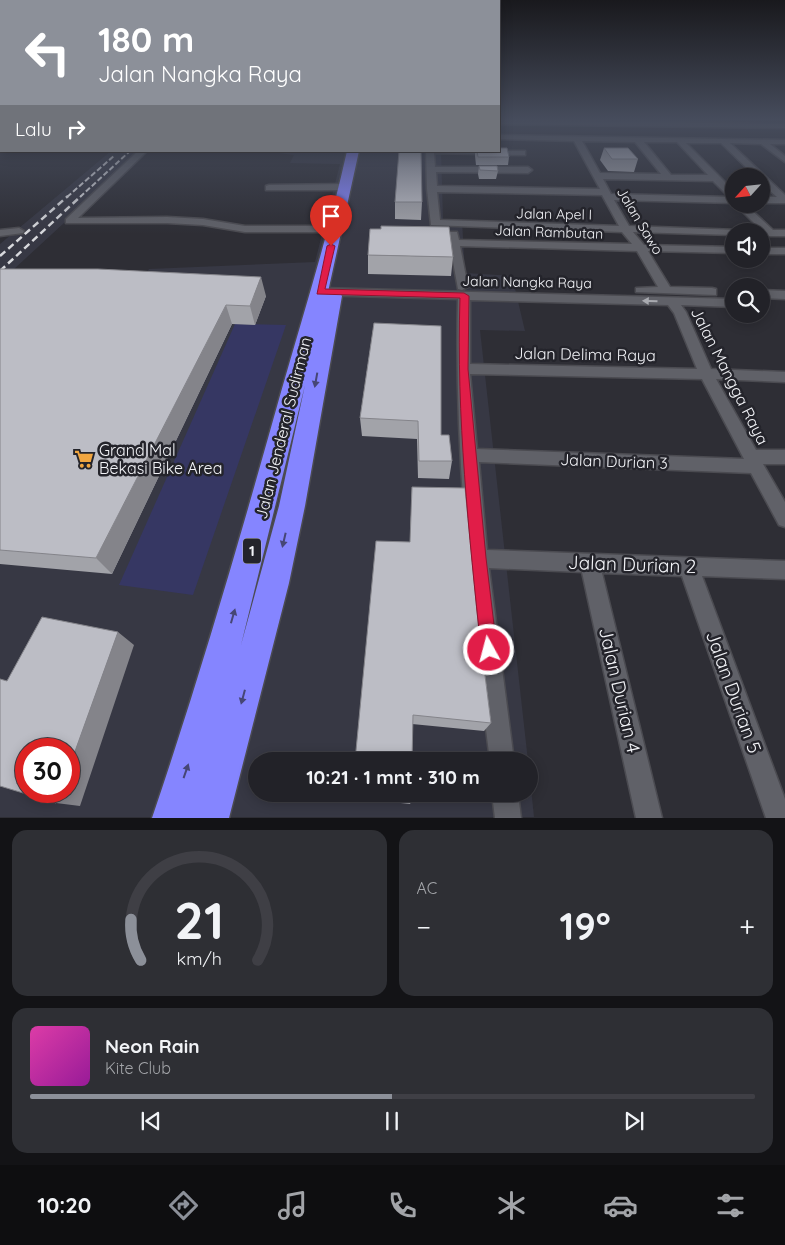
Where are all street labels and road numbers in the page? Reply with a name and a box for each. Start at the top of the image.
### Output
street label: Jalan Sawo [613,184,667,258]
street label: Jalan Apel I [516,204,592,224]
street label: Jalan Rambutan [494,221,604,243]
street label: Jalan Nangka Raya [462,272,592,292]
street label: Jalan Mangga Raya [687,304,773,448]
street label: Jalan Jenderal Sudirman [251,335,315,521]
street label: Jalan Delima Raya [514,343,656,365]
street label: Jalan Durian 3 [560,449,668,473]
road number: 1 [243,538,261,564]
street label: Jalan Durian 2 [567,550,697,578]
street label: Jalan Durian 4 [594,625,646,755]
street label: Jalan Durian 5 [701,628,767,756]

